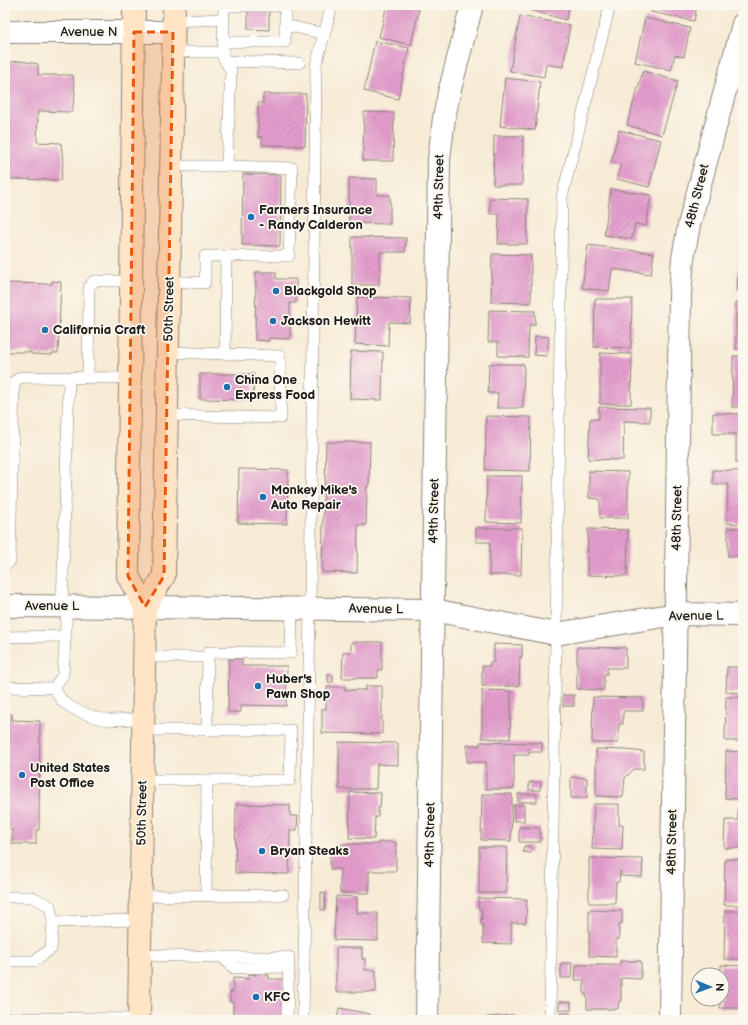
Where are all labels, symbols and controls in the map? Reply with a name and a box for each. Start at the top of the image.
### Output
street label: Avenue N [61,24,117,40]
street label: 49th Street [430,154,448,220]
street label: 48th Street [681,162,713,230]
place label: Farmers Insurance - Randy Calderon [259,202,373,233]
marker: Farmers Insurance - Randy Calderon [246,212,256,222]
street label: 50th Street [160,276,178,342]
place label: Blackgold Shop [284,283,377,299]
marker: Blackgold Shop [271,286,281,296]
place label: Jackson Hewitt [281,313,372,329]
marker: Jackson Hewitt [268,316,278,326]
place label: California Craft [53,322,146,338]
marker: California Craft [40,325,50,335]
place label: China One Express Food [235,372,315,403]
marker: China One Express Food [222,382,232,392]
street label: 49th Street [425,478,443,544]
place label: Monkey Mike's Auto Repair [270,482,357,513]
street label: 48th Street [668,485,686,551]
marker: Monkey Mike's Auto Repair [258,492,268,502]
street label: Avenue L [25,598,80,614]
street label: Avenue L [349,601,404,617]
street label: Avenue L [669,608,724,624]
place label: Huber's Pawn Shop [266,671,331,702]
marker: Huber's Pawn Shop [253,681,263,691]
place label: United States Post Office [30,760,110,791]
marker: United States Post Office [17,770,27,780]
street label: 50th Street [133,780,151,846]
street label: 49th Street [421,802,439,868]
street label: 48th Street [663,809,681,875]
place label: Bryan Steaks [270,843,349,859]
marker: Bryan Steaks [257,846,267,856]
north arrow [690,967,730,1007]
text: N [713,983,726,991]
place label: KFC [264,989,290,1005]
marker: KFC [251,992,261,1002]

